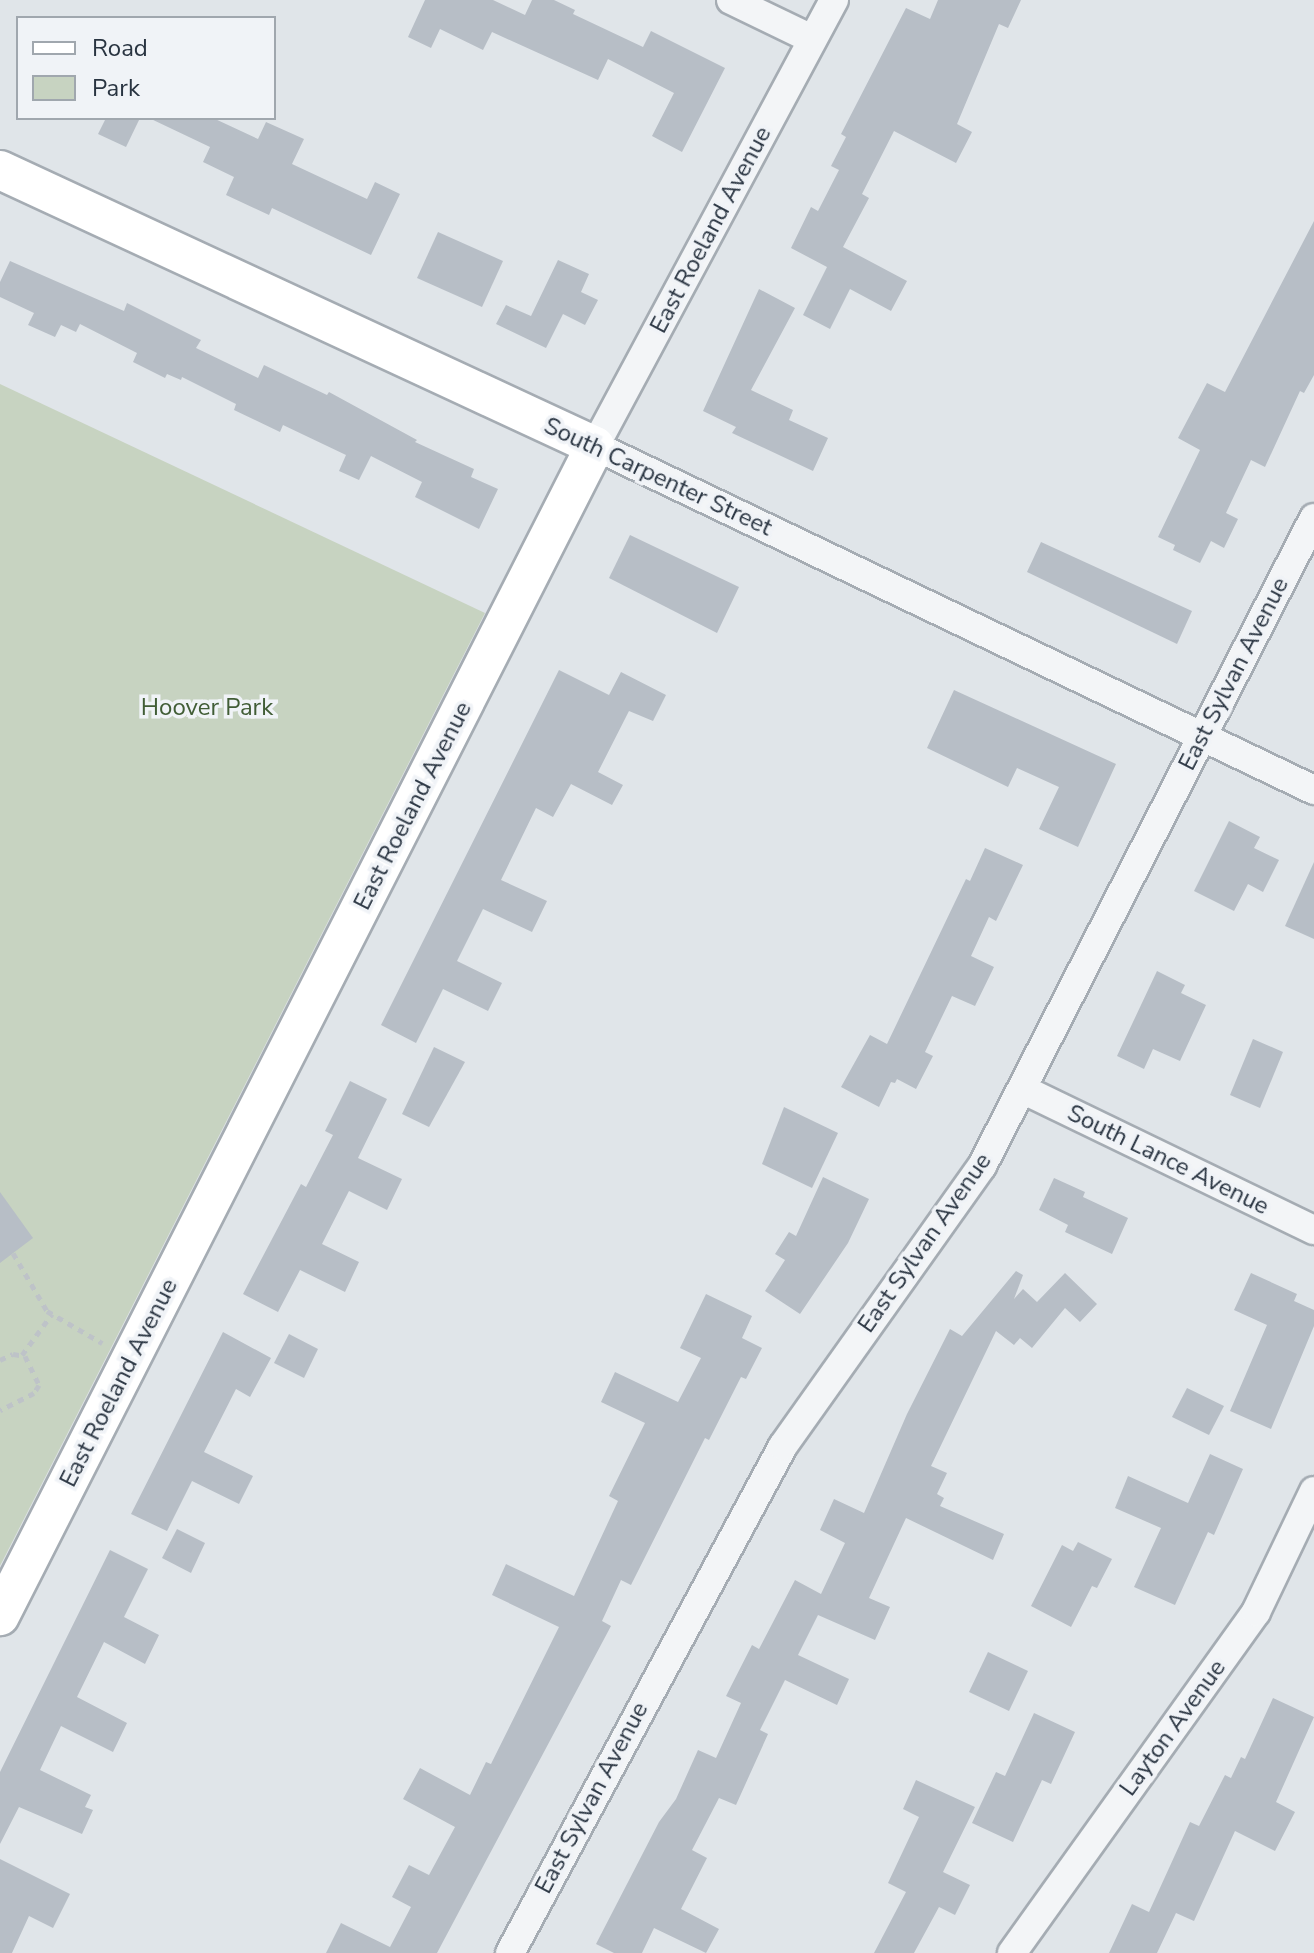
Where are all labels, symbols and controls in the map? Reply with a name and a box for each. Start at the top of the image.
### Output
legend [16,16,276,120]
text: Road [92,32,148,64]
text: Park [92,72,140,104]
street label: East Roeland Avenue [644,122,778,338]
street label: South Carpenter Street [539,411,777,543]
street label: East Sylvan Avenue [1173,573,1295,775]
park label: Hoover Park [141,694,273,722]
street label: East Roeland Avenue [348,697,478,915]
street label: South Lance Avenue [1063,1099,1273,1221]
street label: East Sylvan Avenue [852,1148,998,1338]
street label: East Roeland Avenue [54,1274,184,1492]
street label: Layton Avenue [1114,1654,1232,1802]
street label: East Sylvan Avenue [529,1697,655,1899]

